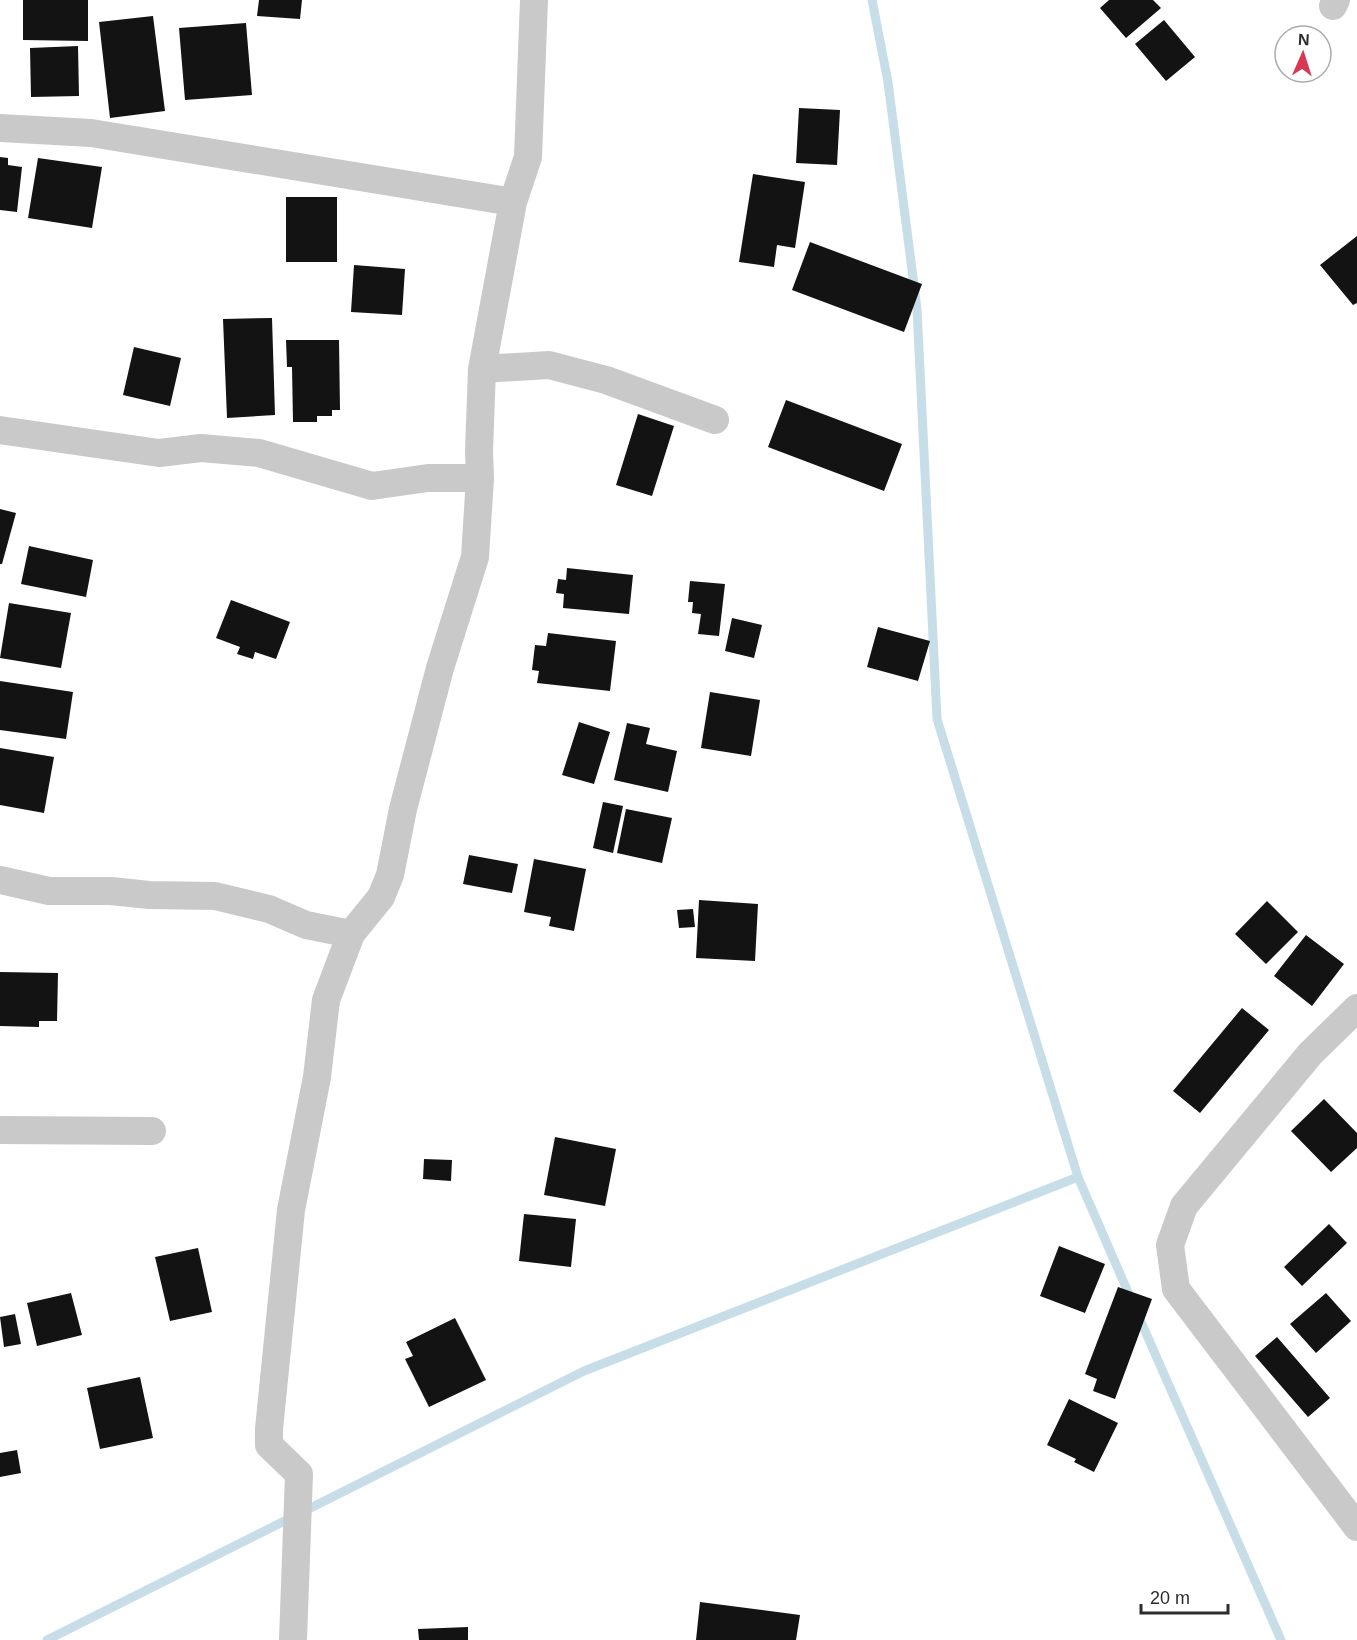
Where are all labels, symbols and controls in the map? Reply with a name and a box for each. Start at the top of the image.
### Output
north arrow [1273,24,1333,84]
text: N [1298,31,1310,48]
scale bar [1141,1577,1228,1615]
text: 20 m [1150,1588,1190,1608]

